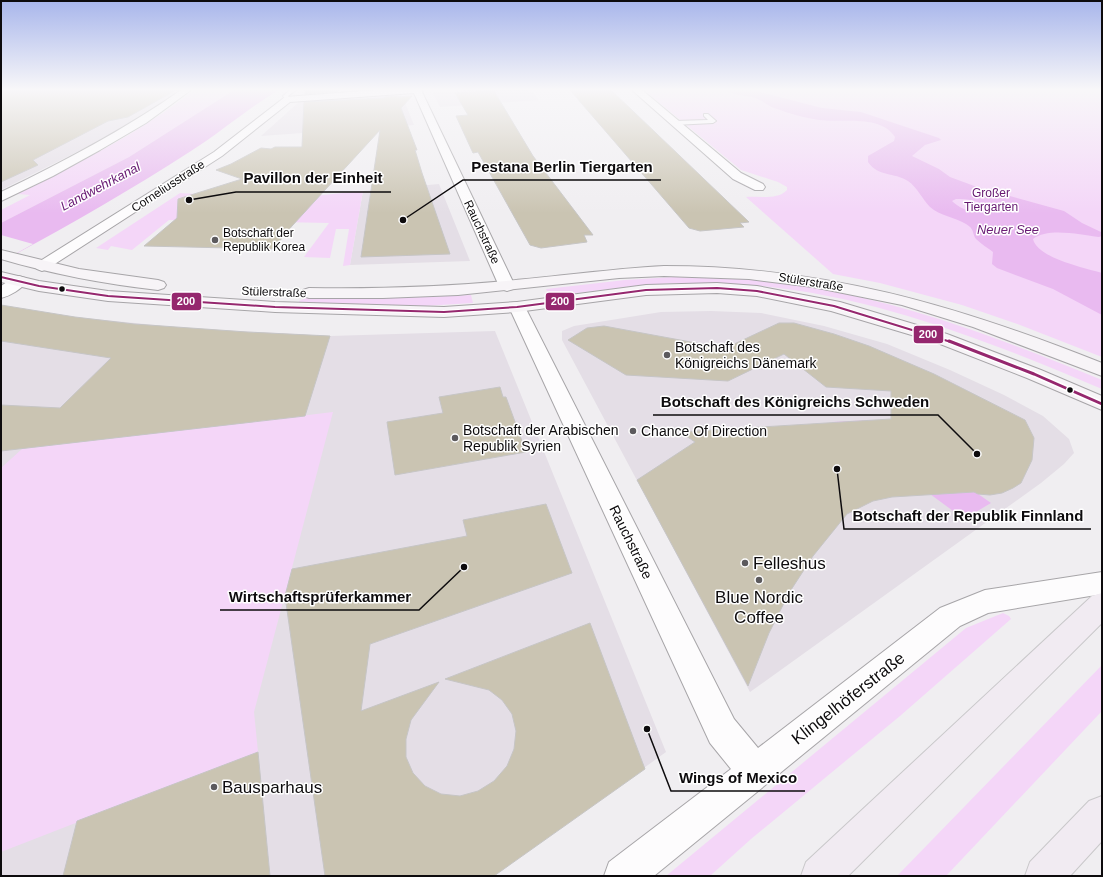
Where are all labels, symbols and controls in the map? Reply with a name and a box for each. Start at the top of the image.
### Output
callout: Pestana Berlin Tiergarten [463,153,661,180]
street label: Corneliusstraße [129,157,208,215]
text: Pestana Berlin Tiergarten [471,158,653,175]
water label: Landwehrkanal [58,159,144,214]
callout: Pavillon der Einheit [236,165,391,192]
text: Pavillon der Einheit [243,169,383,186]
park label: Großer Tiergarten [964,186,1018,214]
street label: Rauchstraße [461,198,503,266]
water label: Neuer See [977,222,1039,237]
place label: Botschaft der Republik Korea [223,226,305,254]
marker: Botschaft der Republik Korea [210,235,220,245]
street label: Stülerstraße [778,270,845,294]
unlabelled marker [57,284,67,294]
street label: Stülerstraße [241,284,307,300]
line badge: 200 [171,292,202,311]
line badge: 200 [545,292,575,311]
text: 200 [177,295,195,307]
text: 200 [551,295,569,307]
line badge: 200 [913,325,944,344]
text: 200 [919,328,937,340]
place label: Botschaft des Königreichs Dänemark [675,339,818,371]
marker: Botschaft des Königreichs Dänemark [662,350,672,360]
unlabelled marker [1065,385,1075,395]
callout: Botschaft des Königreichs Schweden [653,388,938,415]
text: Botschaft des Königreichs Schweden [661,393,929,410]
place label: Botschaft der Arabischen Republik Syrien [463,422,619,454]
place label: Chance Of Direction [641,423,767,439]
marker: Chance Of Direction [628,426,638,436]
marker: Botschaft der Arabischen Republik Syrien [450,433,460,443]
street label: Rauchstraße [606,502,656,582]
callout: Botschaft der Republik Finnland [844,502,1091,529]
text: Botschaft der Republik Finnland [853,507,1083,524]
place label: Felleshus [753,554,826,573]
marker: Felleshus [740,558,750,568]
marker: Blue Nordic Coffee [754,575,764,585]
callout: Wirtschaftsprüferkammer [220,583,419,610]
text: Wirtschaftsprüferkammer [229,588,411,605]
place label: Blue Nordic Coffee [715,588,803,627]
street label: Klingelhöferstraße [788,648,909,748]
callout: Wings of Mexico [671,764,805,791]
text: Wings of Mexico [679,769,797,786]
place label: Bausparhaus [222,778,322,797]
marker: Bausparhaus [209,782,219,792]

